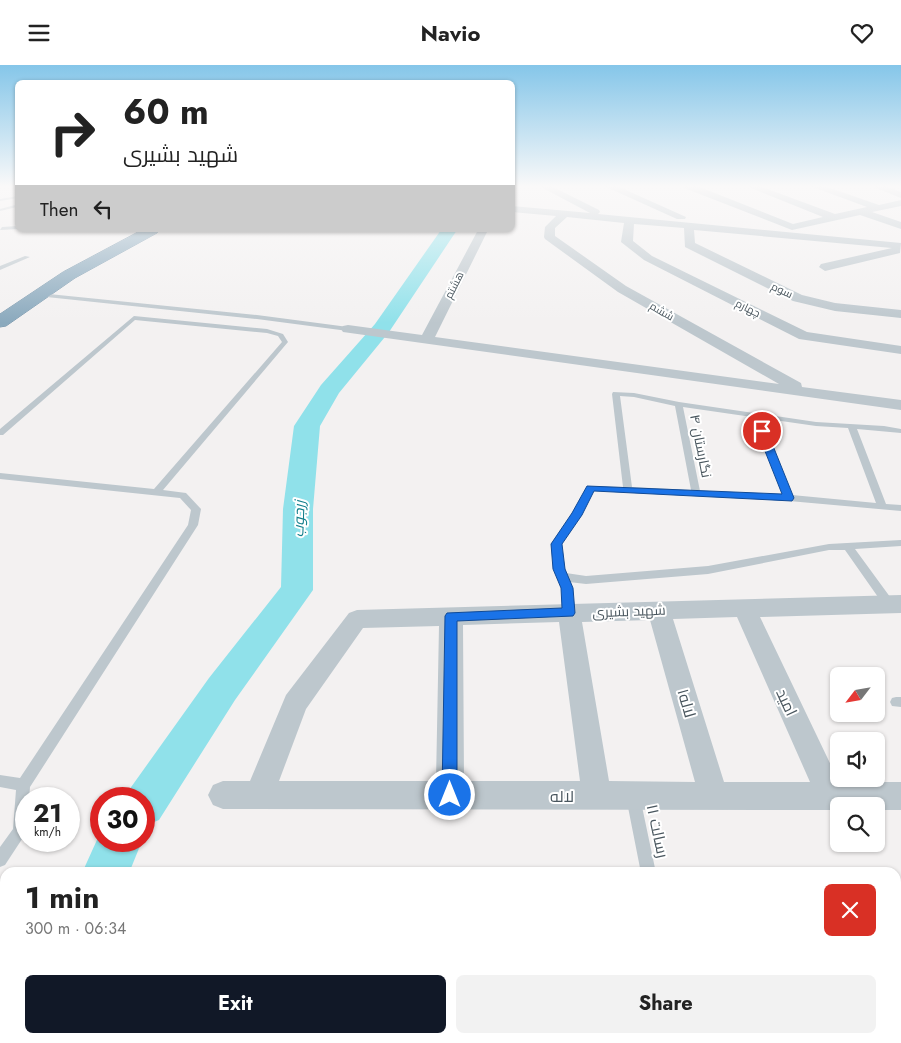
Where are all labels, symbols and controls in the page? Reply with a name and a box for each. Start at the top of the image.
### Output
text: Navio [421,17,480,49]
icon: menu [25,19,53,47]
icon: heart [848,19,876,47]
text: 60 m [123,87,209,137]
icon: right [40,100,105,165]
text: شهید بشیری [123,138,238,170]
icon: left [89,195,117,223]
text: Then [40,196,79,223]
street label: هشتم [440,269,468,301]
street label: سوم [768,278,796,302]
street label: چهارم [733,295,763,321]
street label: ششم [647,298,677,324]
pin [741,410,783,452]
street label: نگارستان ۴ [685,413,717,479]
icon: arrive [748,417,776,445]
water label: زرجوب [287,498,311,538]
street label: شهید بشیری [592,600,666,622]
north arrow [830,667,885,723]
map controls [830,667,885,852]
street label: امید [770,685,803,720]
street label: لاله۱ [671,686,702,720]
button: sound [830,732,885,787]
position arrow [423,768,475,820]
street label: لاله [550,785,574,808]
speed limit sign: 30 [90,787,155,852]
text: 21 [33,795,62,831]
button: search [830,797,885,852]
street label: رسالت ۱۱ [641,802,674,860]
text: km/h [34,823,61,841]
text: 1 min [25,876,99,919]
button: close [824,884,876,936]
text: 300 m · 06:34 [25,917,126,940]
button: Exit [25,975,446,1033]
button: Share [456,975,876,1033]

